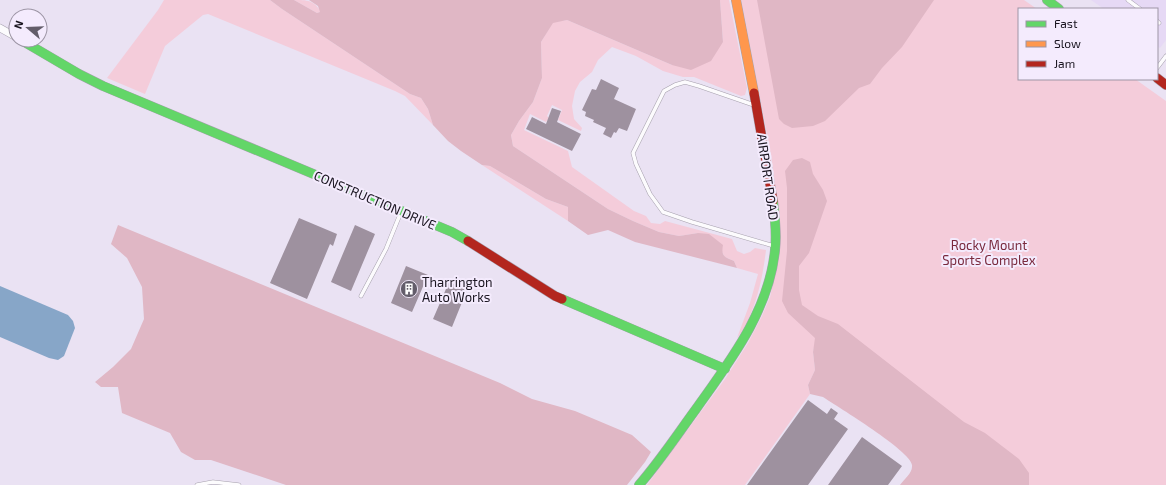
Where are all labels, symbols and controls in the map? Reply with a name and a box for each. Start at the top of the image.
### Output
north arrow [8,8,48,48]
legend [1018,8,1158,80]
text: Fast [1054,16,1078,30]
text: N [11,19,26,30]
text: Slow [1054,36,1081,50]
text: Jam [1054,56,1075,70]
street label: AIRPORT ROAD [754,133,782,221]
street label: CONSTRUCTION DRIVE [312,167,438,233]
park label: Rocky Mount Sports Complex [942,237,1036,268]
place label: Tharrington Auto Works [422,274,493,305]
building icon: Tharrington Auto Works [399,279,419,299]

